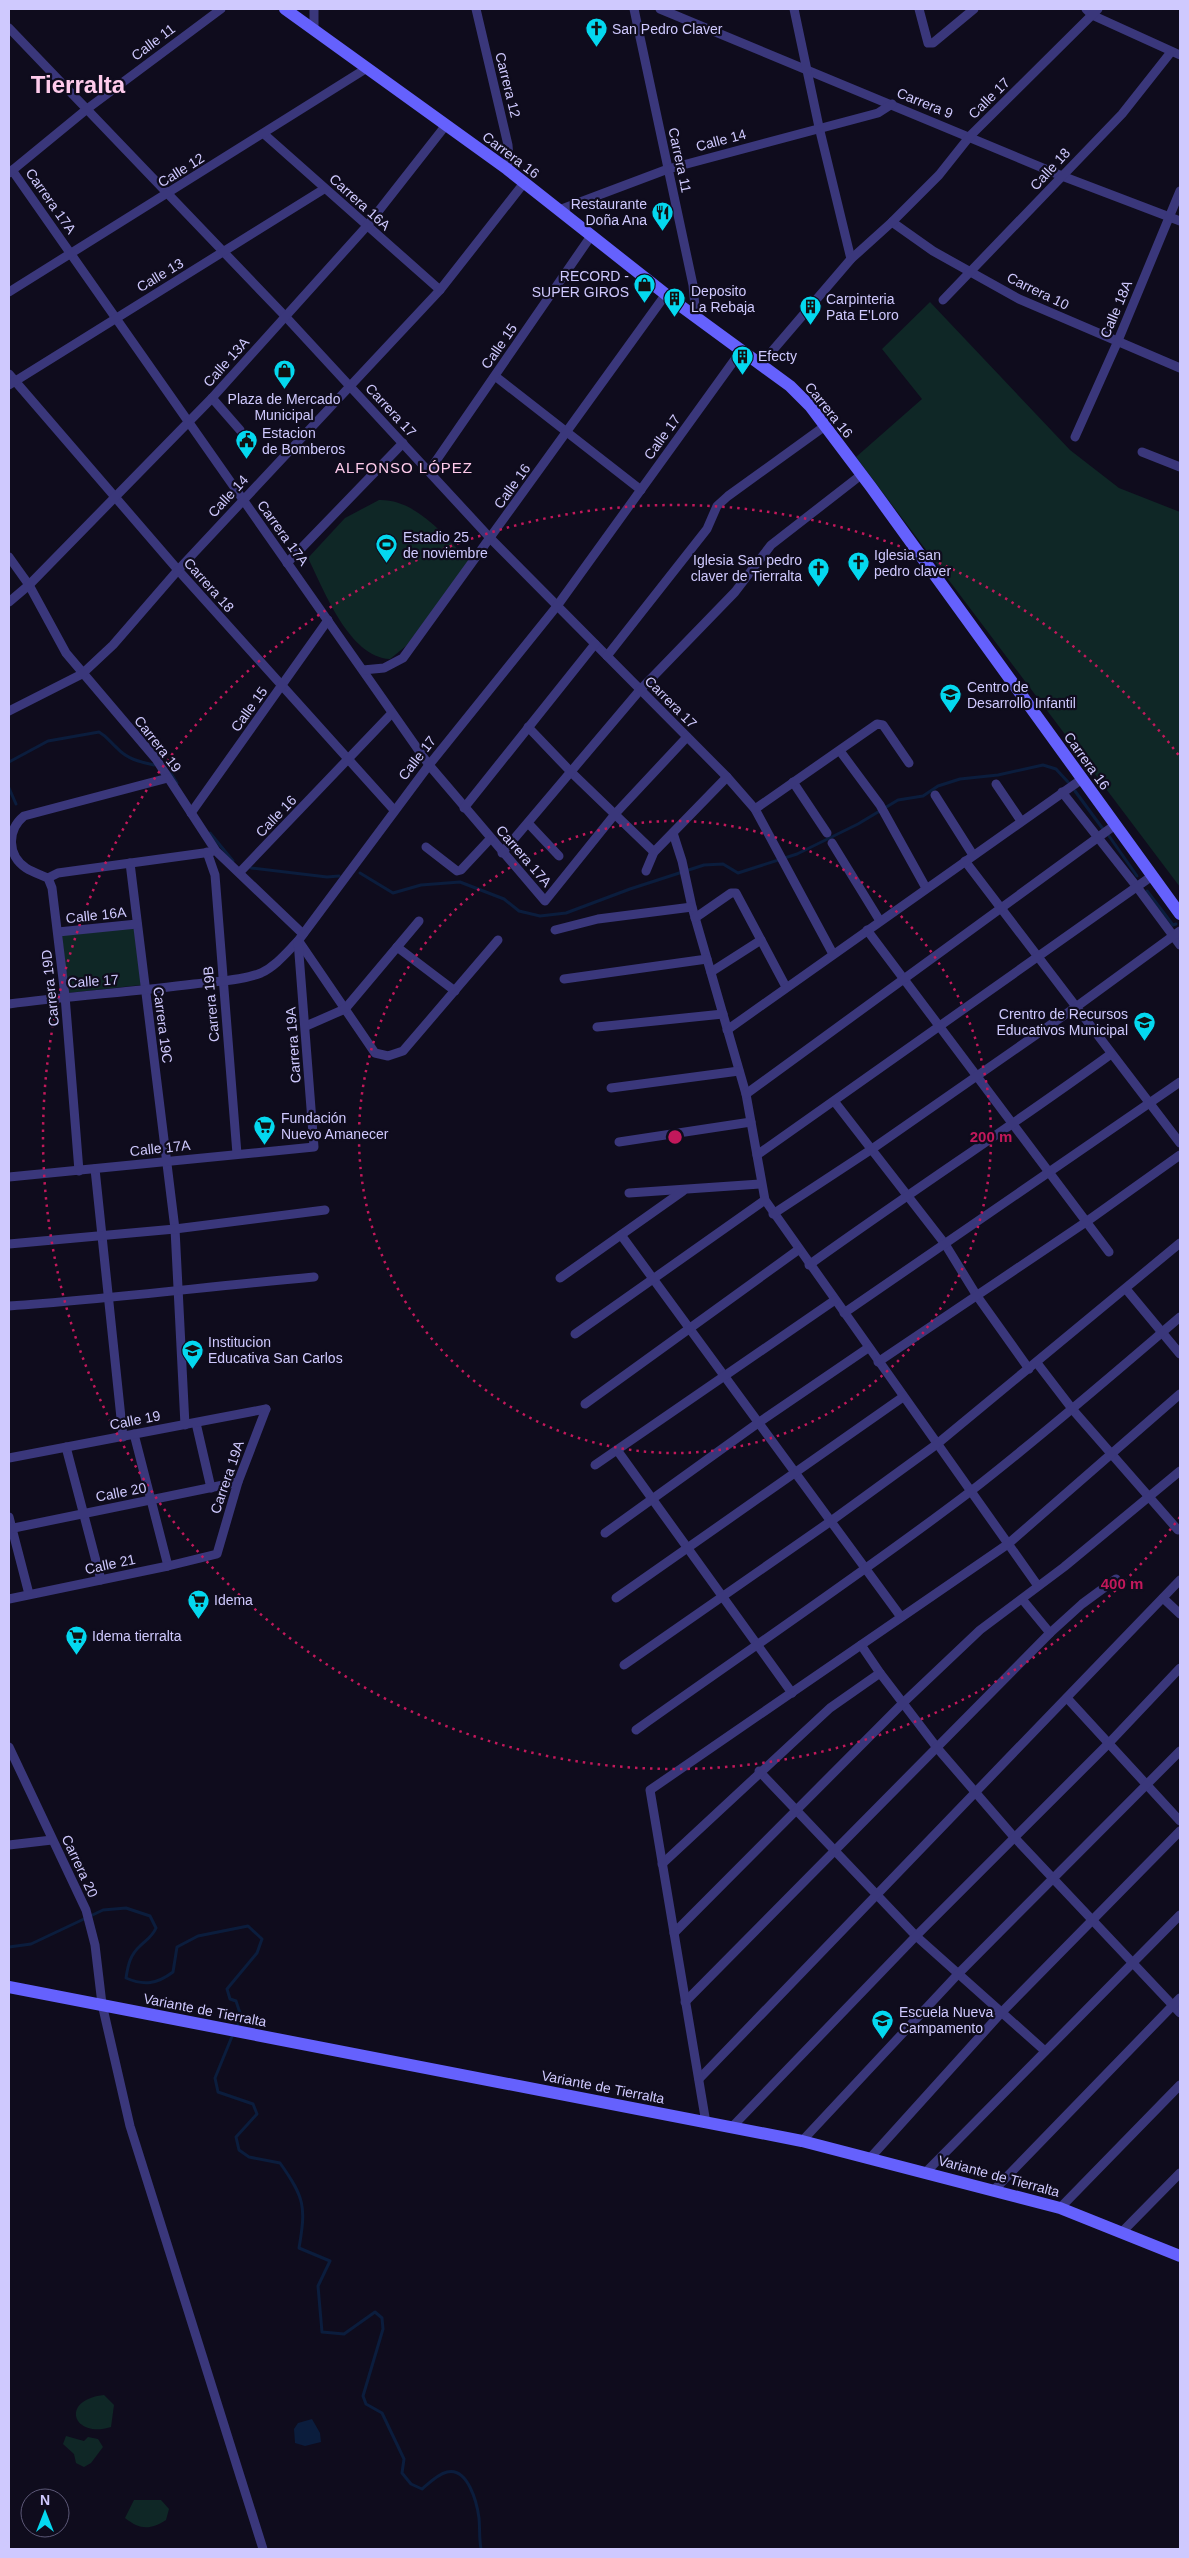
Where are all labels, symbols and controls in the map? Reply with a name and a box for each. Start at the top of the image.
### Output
church icon: San Pedro Claver [584,17,608,48]
street label: Calle 11 [128,20,178,64]
place label: San Pedro Claver [612,21,723,37]
street label: Carrera 12 [492,51,524,120]
district label: Tierralta [31,71,126,98]
street label: Calle 17 [965,74,1013,122]
street label: Carrera 9 [895,85,956,122]
street label: Carrera 11 [665,126,695,194]
street label: Calle 14 [694,126,748,154]
street label: Carrera 16 [479,128,543,182]
street label: Calle 18 [1027,145,1074,193]
street label: Calle 12 [155,149,207,190]
street label: Carrera 17A [23,165,80,237]
street label: Carrera 16A [326,171,394,234]
place label: Restaurante Doña Ana [571,196,647,228]
restaurant icon: Restaurante Doña Ana [651,200,675,231]
street label: Calle 13 [134,255,186,295]
place label: RECORD - SUPER GIROS [532,268,629,300]
street label: Carrera 10 [1004,269,1072,313]
shop icon: RECORD - SUPER GIROS [633,272,657,303]
street label: Calle 18A [1097,277,1135,340]
place label: Deposito La Rebaja [691,283,755,315]
building icon: Deposito La Rebaja [663,287,687,318]
place label: Carpinteria Pata E'Loro [826,291,899,323]
building icon: Carpinteria Pata E'Loro [798,295,822,326]
street label: Calle 15 [478,320,520,372]
street label: Calle 13A [200,334,253,390]
building icon: Efecty [730,344,754,375]
place label: Efecty [758,348,797,364]
shop icon: Plaza de Mercado Municipal [272,359,296,390]
street label: Carrera 16 [802,379,856,441]
street label: Carrera 17 [362,380,420,440]
place label: Plaza de Mercado Municipal [228,391,341,423]
street label: Calle 17 [640,411,684,462]
place label: Estacion de Bomberos [262,425,345,457]
public building icon: Estacion de Bomberos [234,429,258,460]
district label: ALFONSO LÓPEZ [335,459,473,476]
street label: Calle 16 [490,460,534,511]
street label: Calle 14 [205,472,252,520]
street label: Carrera 17A [254,497,312,569]
place label: Estadio 25 de noviembre [403,529,488,561]
sports icon: Estadio 25 de noviembre [375,533,399,564]
place label: Iglesia san pedro claver [874,547,951,579]
church icon: Iglesia san pedro claver [846,551,870,582]
place label: Iglesia San pedro claver de Tierralta [691,552,802,584]
street label: Carrera 18 [181,555,237,615]
church icon: Iglesia San pedro claver de Tierralta [806,556,830,587]
street label: Carrera 17 [642,673,700,731]
place label: Centro de Desarrollo Infantil [967,679,1076,711]
street label: Calle 15 [227,683,271,734]
school or university icon: Centro de Desarrollo Infantil [939,683,963,714]
street label: Carrera 19 [131,713,185,775]
street label: Carrera 16 [1061,729,1113,793]
street label: Calle 17 [395,733,439,783]
street label: Calle 16 [252,792,300,840]
street label: Carrera 17A [493,822,555,891]
street label: Calle 16A [65,904,128,926]
street label: Carrera 19D [38,949,62,1027]
street label: Carrera 19B [200,965,222,1043]
street label: Calle 17 [67,971,119,991]
street label: Carrera 19C [150,986,176,1064]
street label: Carrera 19A [282,1006,304,1084]
place label: Crentro de Recursos Educativos Municipal [996,1006,1128,1038]
school or university icon: Crentro de Recursos Educativos Municipal [1132,1010,1156,1041]
place label: Fundación Nuevo Amanecer [281,1110,389,1142]
supermarket icon: Fundación Nuevo Amanecer [253,1114,277,1145]
centre of rings [666,1128,684,1146]
text: 200 m [970,1128,1012,1145]
street label: Calle 17A [129,1137,192,1159]
place label: Institucion Educativa San Carlos [208,1334,343,1366]
school or university icon: Institucion Educativa San Carlos [180,1338,204,1369]
street label: Calle 19 [108,1407,162,1433]
street label: Carrera 19A [207,1438,247,1516]
street label: Calle 20 [94,1479,148,1505]
street label: Calle 21 [83,1551,137,1577]
text: 400 m [1101,1575,1143,1592]
supermarket icon: Idema [186,1588,210,1619]
place label: Idema [214,1592,253,1608]
supermarket icon: Idema tierralta [64,1624,88,1655]
place label: Idema tierralta [92,1628,182,1644]
street label: Carrera 20 [59,1832,101,1900]
street label: Variante de Tierralta [142,1990,268,2030]
place label: Escuela Nueva Campamento [899,2004,993,2036]
school or university icon: Escuela Nueva Campamento [871,2008,895,2039]
street label: Variante de Tierralta [540,2067,666,2107]
street label: Variante de Tierralta [937,2152,1062,2200]
north arrow [20,2488,70,2538]
text: N [40,2492,50,2508]

